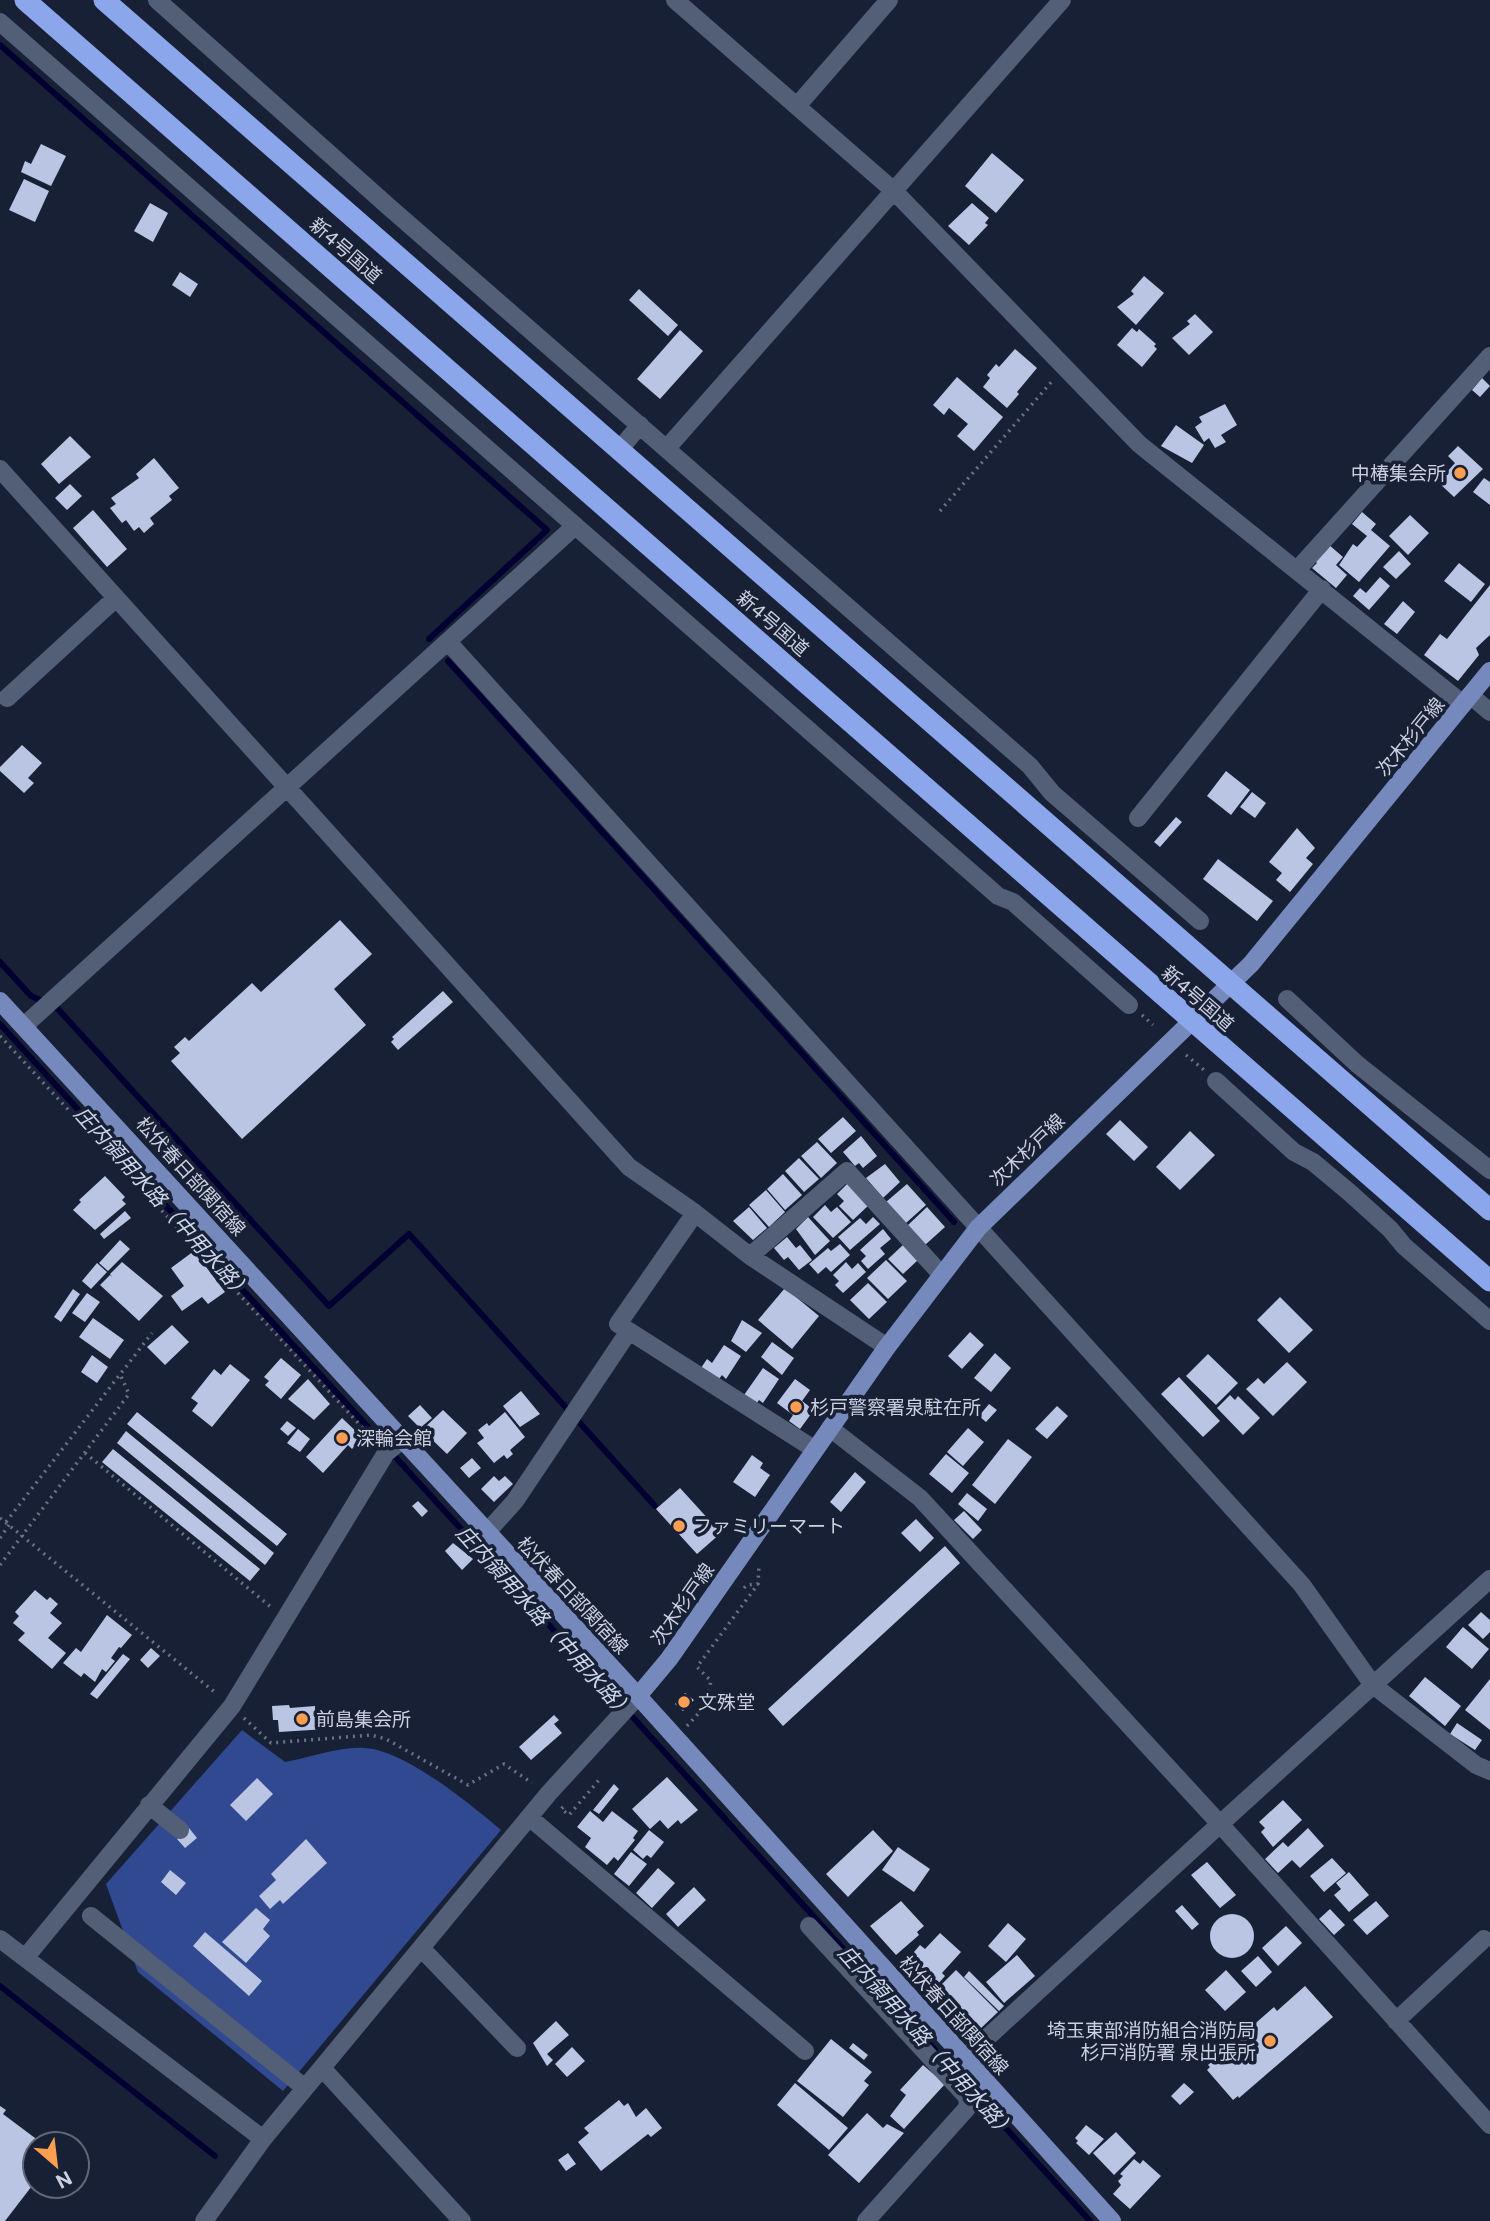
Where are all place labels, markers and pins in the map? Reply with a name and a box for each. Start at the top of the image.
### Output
place label: 中椿集会所 [1351,462,1446,484]
marker: 中椿集会所 [1452,465,1468,481]
place label: 杉戸警察署泉駐在所 [810,1396,981,1418]
marker: 杉戸警察署泉駐在所 [788,1399,804,1415]
place label: 深輪会館 [356,1427,432,1449]
marker: 深輪会館 [334,1430,350,1446]
place label: ファミリーマート [693,1515,845,1537]
marker: ファミリーマート [671,1518,687,1534]
place label: 文殊堂 [698,1691,755,1713]
marker: 文殊堂 [676,1694,692,1710]
place label: 前島集会所 [316,1708,411,1730]
marker: 前島集会所 [294,1711,310,1727]
place label: 埼玉東部消防組合消防局 杉戸消防署 泉出張所 [1047,2019,1256,2063]
marker: 埼玉東部消防組合消防局 杉戸消防署 泉出張所 [1262,2033,1278,2049]

